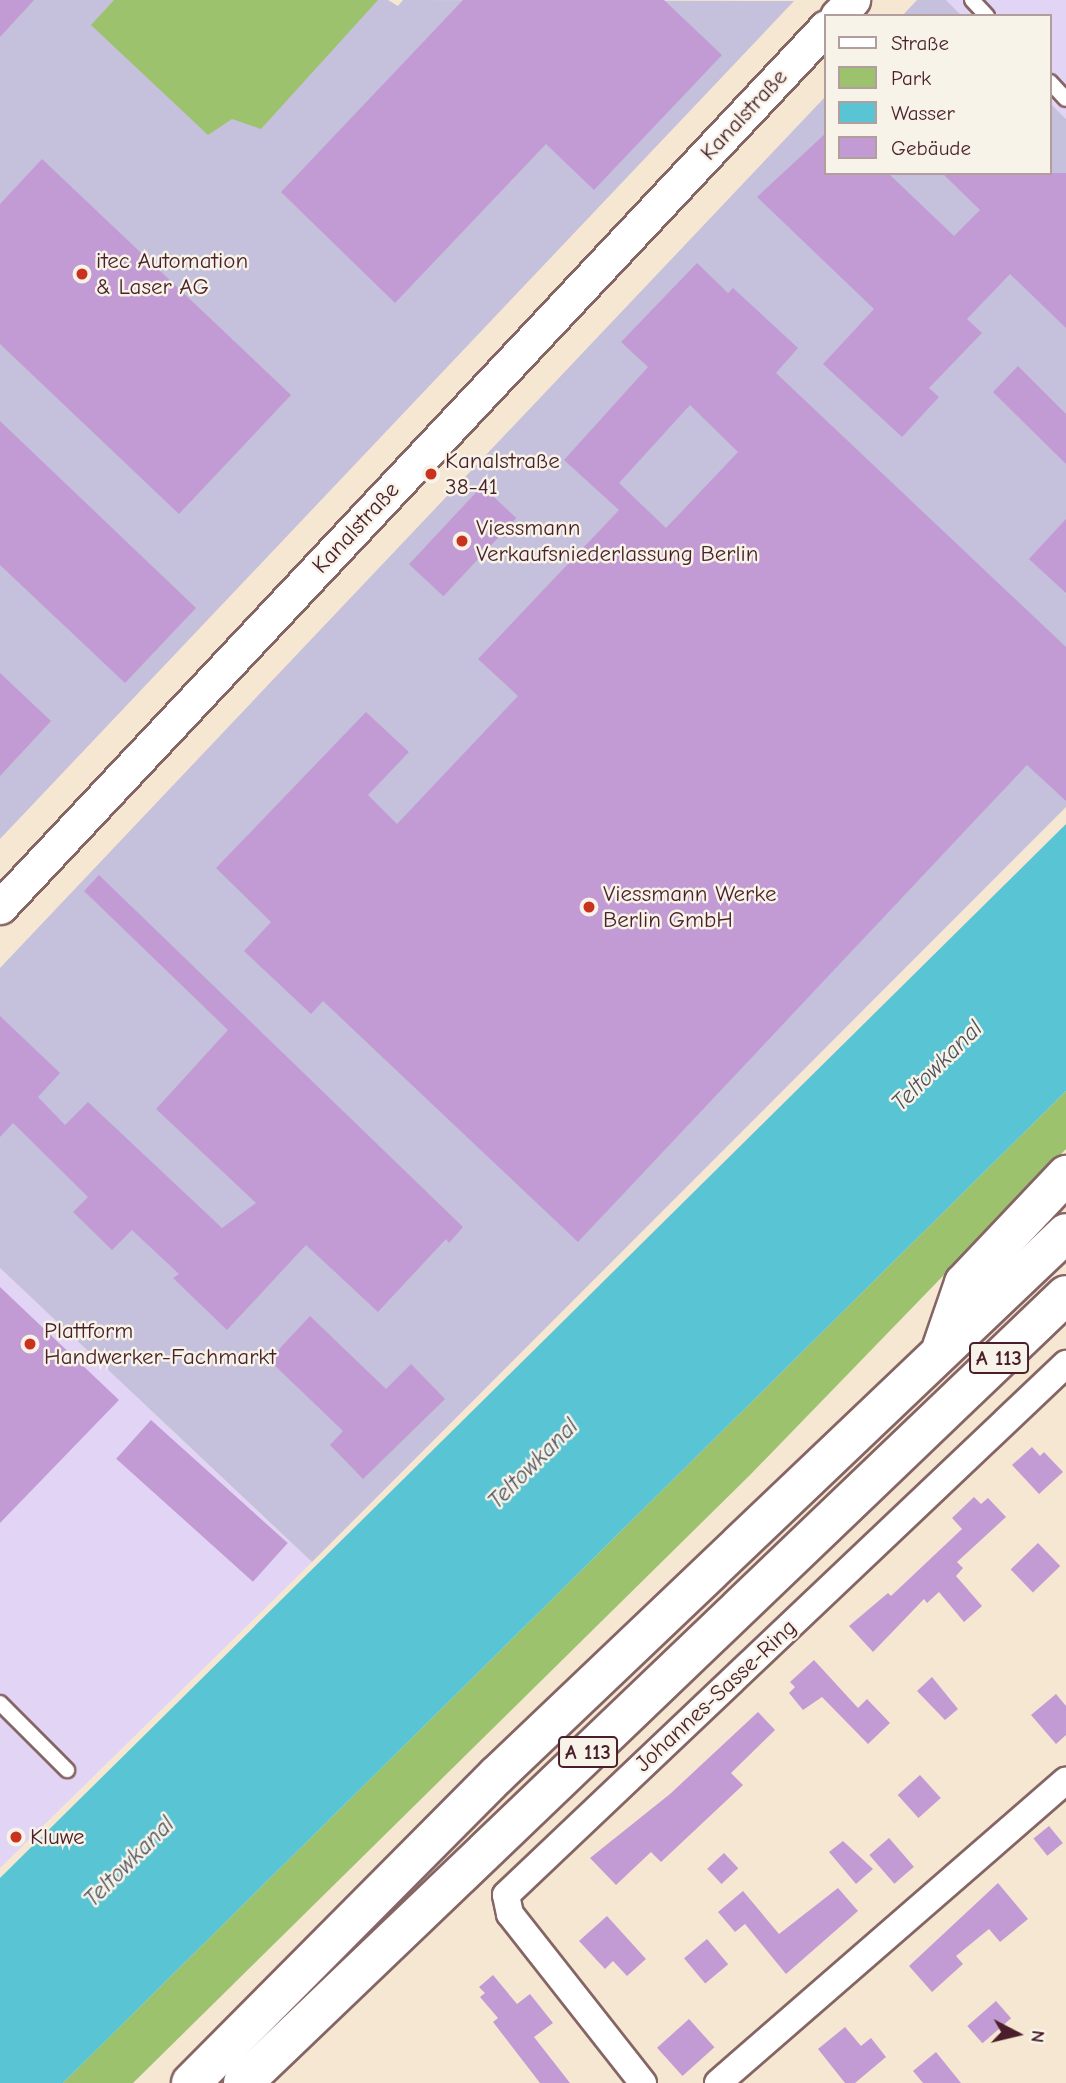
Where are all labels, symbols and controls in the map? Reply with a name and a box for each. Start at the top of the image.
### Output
legend [824,14,1052,175]
text: Straße [891,31,949,55]
street label: Kanalstraße [695,64,793,166]
text: Park [891,66,931,90]
text: Wasser [891,101,955,125]
text: Gebäude [891,136,971,160]
place label: itec Automation & Laser AG [96,247,248,301]
marker: itec Automation & Laser AG [74,266,90,282]
place label: Kanalstraße 38-41 [445,447,560,501]
marker: Kanalstraße 38-41 [423,466,439,482]
street label: Kanalstraße [307,477,405,579]
place label: Viessmann Verkaufsniederlassung Berlin [476,514,758,568]
marker: Viessmann Verkaufsniederlassung Berlin [454,533,470,549]
place label: Viessmann Werke Berlin GmbH [603,880,776,934]
marker: Viessmann Werke Berlin GmbH [581,899,597,915]
water label: Teltowkanal [886,1015,988,1117]
place label: Plattform Handwerker-Fachmarkt [44,1317,276,1371]
marker: Plattform Handwerker-Fachmarkt [22,1336,38,1352]
road number: A 113 [968,1340,1030,1376]
water label: Teltowkanal [482,1413,584,1515]
street label: Johannes-Sasse-Ring [629,1614,803,1778]
road number: A 113 [556,1734,620,1770]
water label: Teltowkanal [78,1811,180,1913]
place label: Kluwe [30,1823,85,1851]
marker: Kluwe [8,1829,24,1845]
north arrow [982,1999,1052,2069]
text: N [1026,2029,1050,2044]

